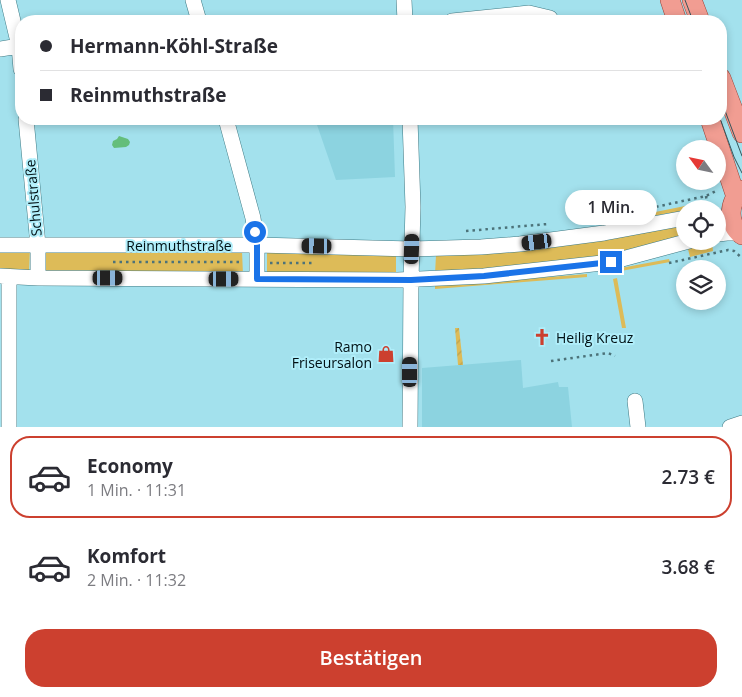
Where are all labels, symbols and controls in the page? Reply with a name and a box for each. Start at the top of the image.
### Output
text: Hermann-Köhl-Straße [70,33,278,59]
text: Reinmuthstraße [70,82,226,108]
north arrow [676,140,726,190]
map controls [676,140,726,310]
street label: Schulstraße [20,159,46,237]
callout: 1 Min. [565,190,657,224]
text: 1 Min. [587,196,635,218]
button: locate [676,200,726,250]
route start [244,221,266,243]
car [521,233,552,251]
car [403,234,420,264]
street label: Reinmuthstraße [126,236,232,255]
car [301,238,332,254]
route end [600,251,622,273]
button: layers [676,260,726,310]
car [93,271,123,286]
car [209,272,239,287]
church icon: Heilig Kreuz [532,327,552,347]
place label: Heilig Kreuz [556,328,634,347]
place label: Ramo Friseursalon [292,337,372,372]
shop icon: Ramo Friseursalon [376,344,396,364]
car [402,357,417,387]
text: Economy [87,453,173,479]
icon: car [27,455,72,500]
text: 2.73 € [661,464,715,490]
text: 1 Min. · 11:31 [87,479,186,501]
text: Komfort [87,543,166,569]
icon: car [27,545,72,590]
text: 3.68 € [661,554,715,580]
text: 2 Min. · 11:32 [87,569,186,591]
button: Bestätigen [25,629,717,687]

